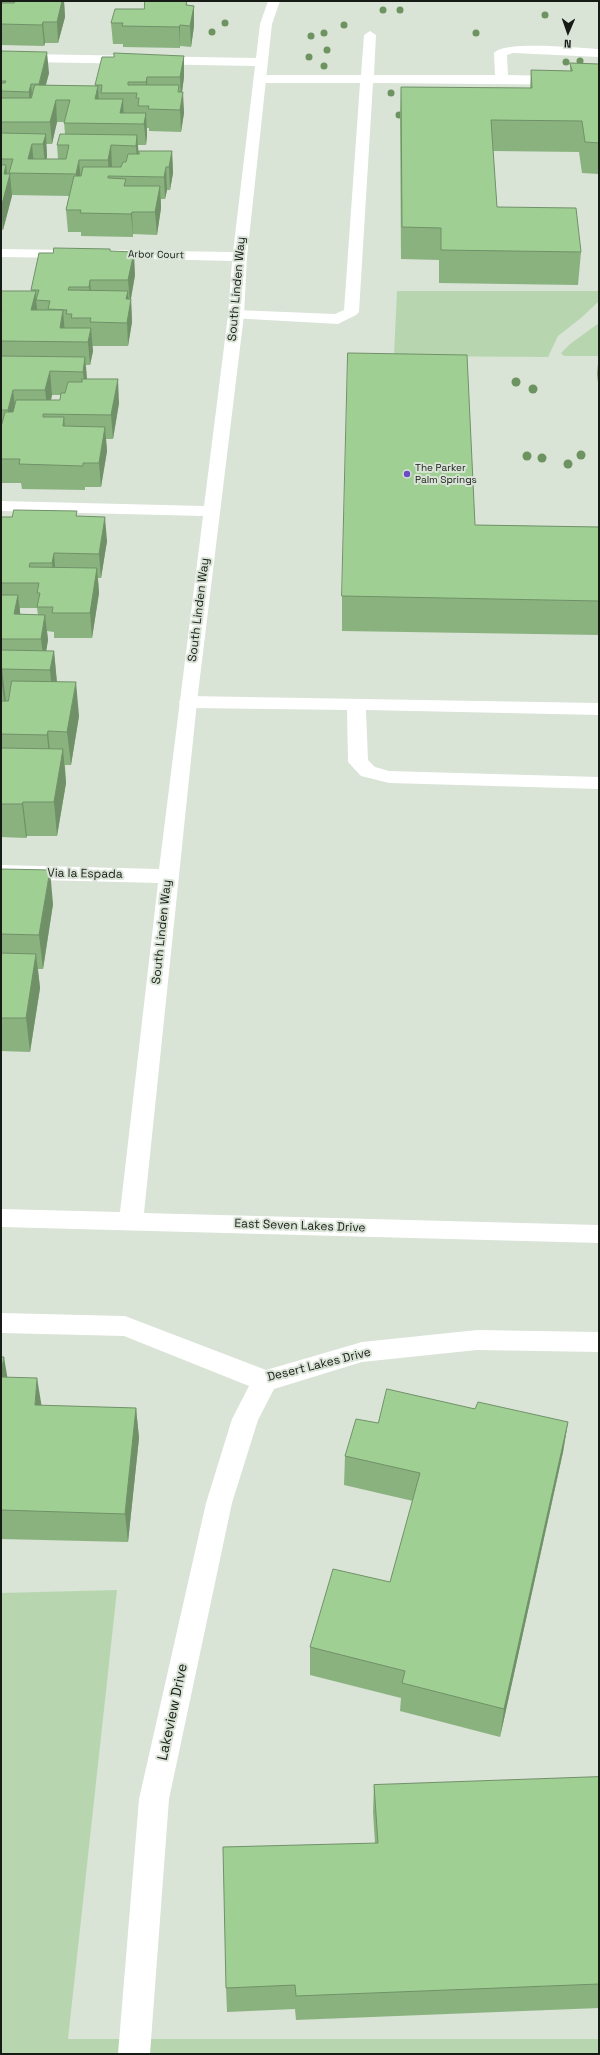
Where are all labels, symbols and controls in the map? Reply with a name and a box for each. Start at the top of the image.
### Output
north arrow [548,12,588,52]
text: N [564,37,572,51]
street label: South Linden Way [225,236,249,342]
street label: Arbor Court [128,249,184,261]
place label: The Parker Palm Springs [415,462,477,486]
marker: The Parker Palm Springs [402,469,412,479]
street label: South Linden Way [185,557,213,663]
street label: Via la Espada [47,866,123,882]
street label: South Linden Way [149,879,175,985]
street label: East Seven Lakes Drive [234,1217,366,1235]
street label: Desert Lakes Drive [266,1345,372,1385]
street label: Lakeview Drive [155,1662,191,1762]

